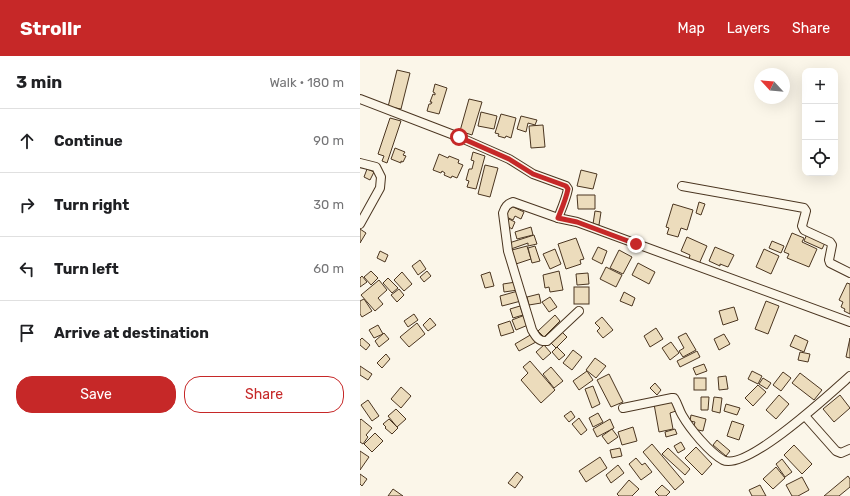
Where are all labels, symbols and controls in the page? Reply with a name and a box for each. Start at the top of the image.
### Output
text: Strollr [20,17,81,40]
text: Map [678,20,705,37]
text: Layers [727,20,770,37]
text: Share [792,20,830,37]
north arrow [754,68,790,104]
map controls [802,68,838,176]
button: + [802,68,838,104]
text: 3 min [16,72,62,92]
text: Walk · 180 m [269,75,344,90]
button: − [802,104,838,140]
route start [450,128,468,146]
icon: ahead [16,130,38,152]
text: Continue [54,132,123,150]
text: 90 m [313,133,344,148]
button: locate [802,140,838,176]
icon: right [16,194,38,216]
text: Turn right [54,196,129,214]
text: 30 m [313,197,344,212]
route end [627,235,645,253]
icon: left [16,258,38,280]
text: Turn left [54,260,119,278]
text: 60 m [313,261,344,276]
icon: arrive [16,322,38,344]
text: Arrive at destination [54,324,209,342]
button: Save [16,376,176,413]
button: Share [184,376,344,413]

